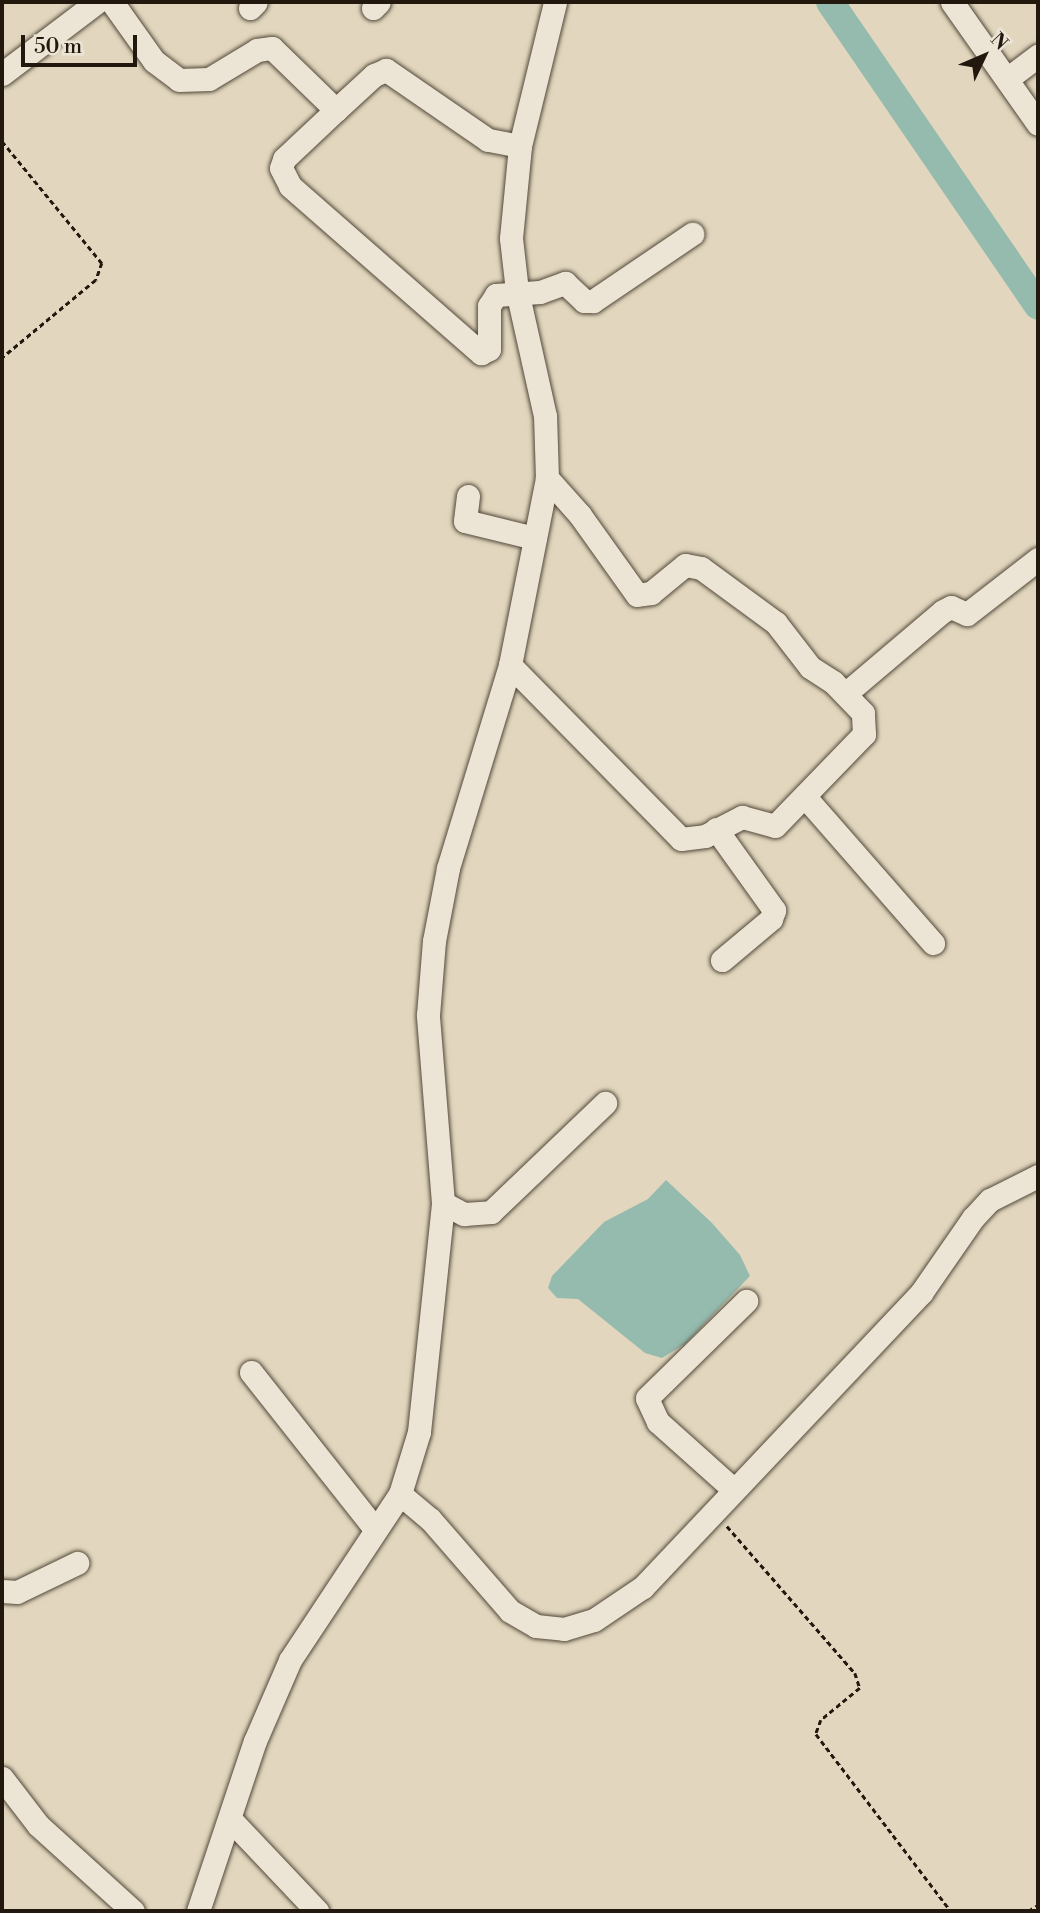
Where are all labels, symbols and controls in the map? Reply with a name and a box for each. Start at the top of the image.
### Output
scale bar [24,21,140,65]
north arrow [949,21,1019,91]
text: N [985,28,1013,55]
text: 50 m [34,34,82,60]

